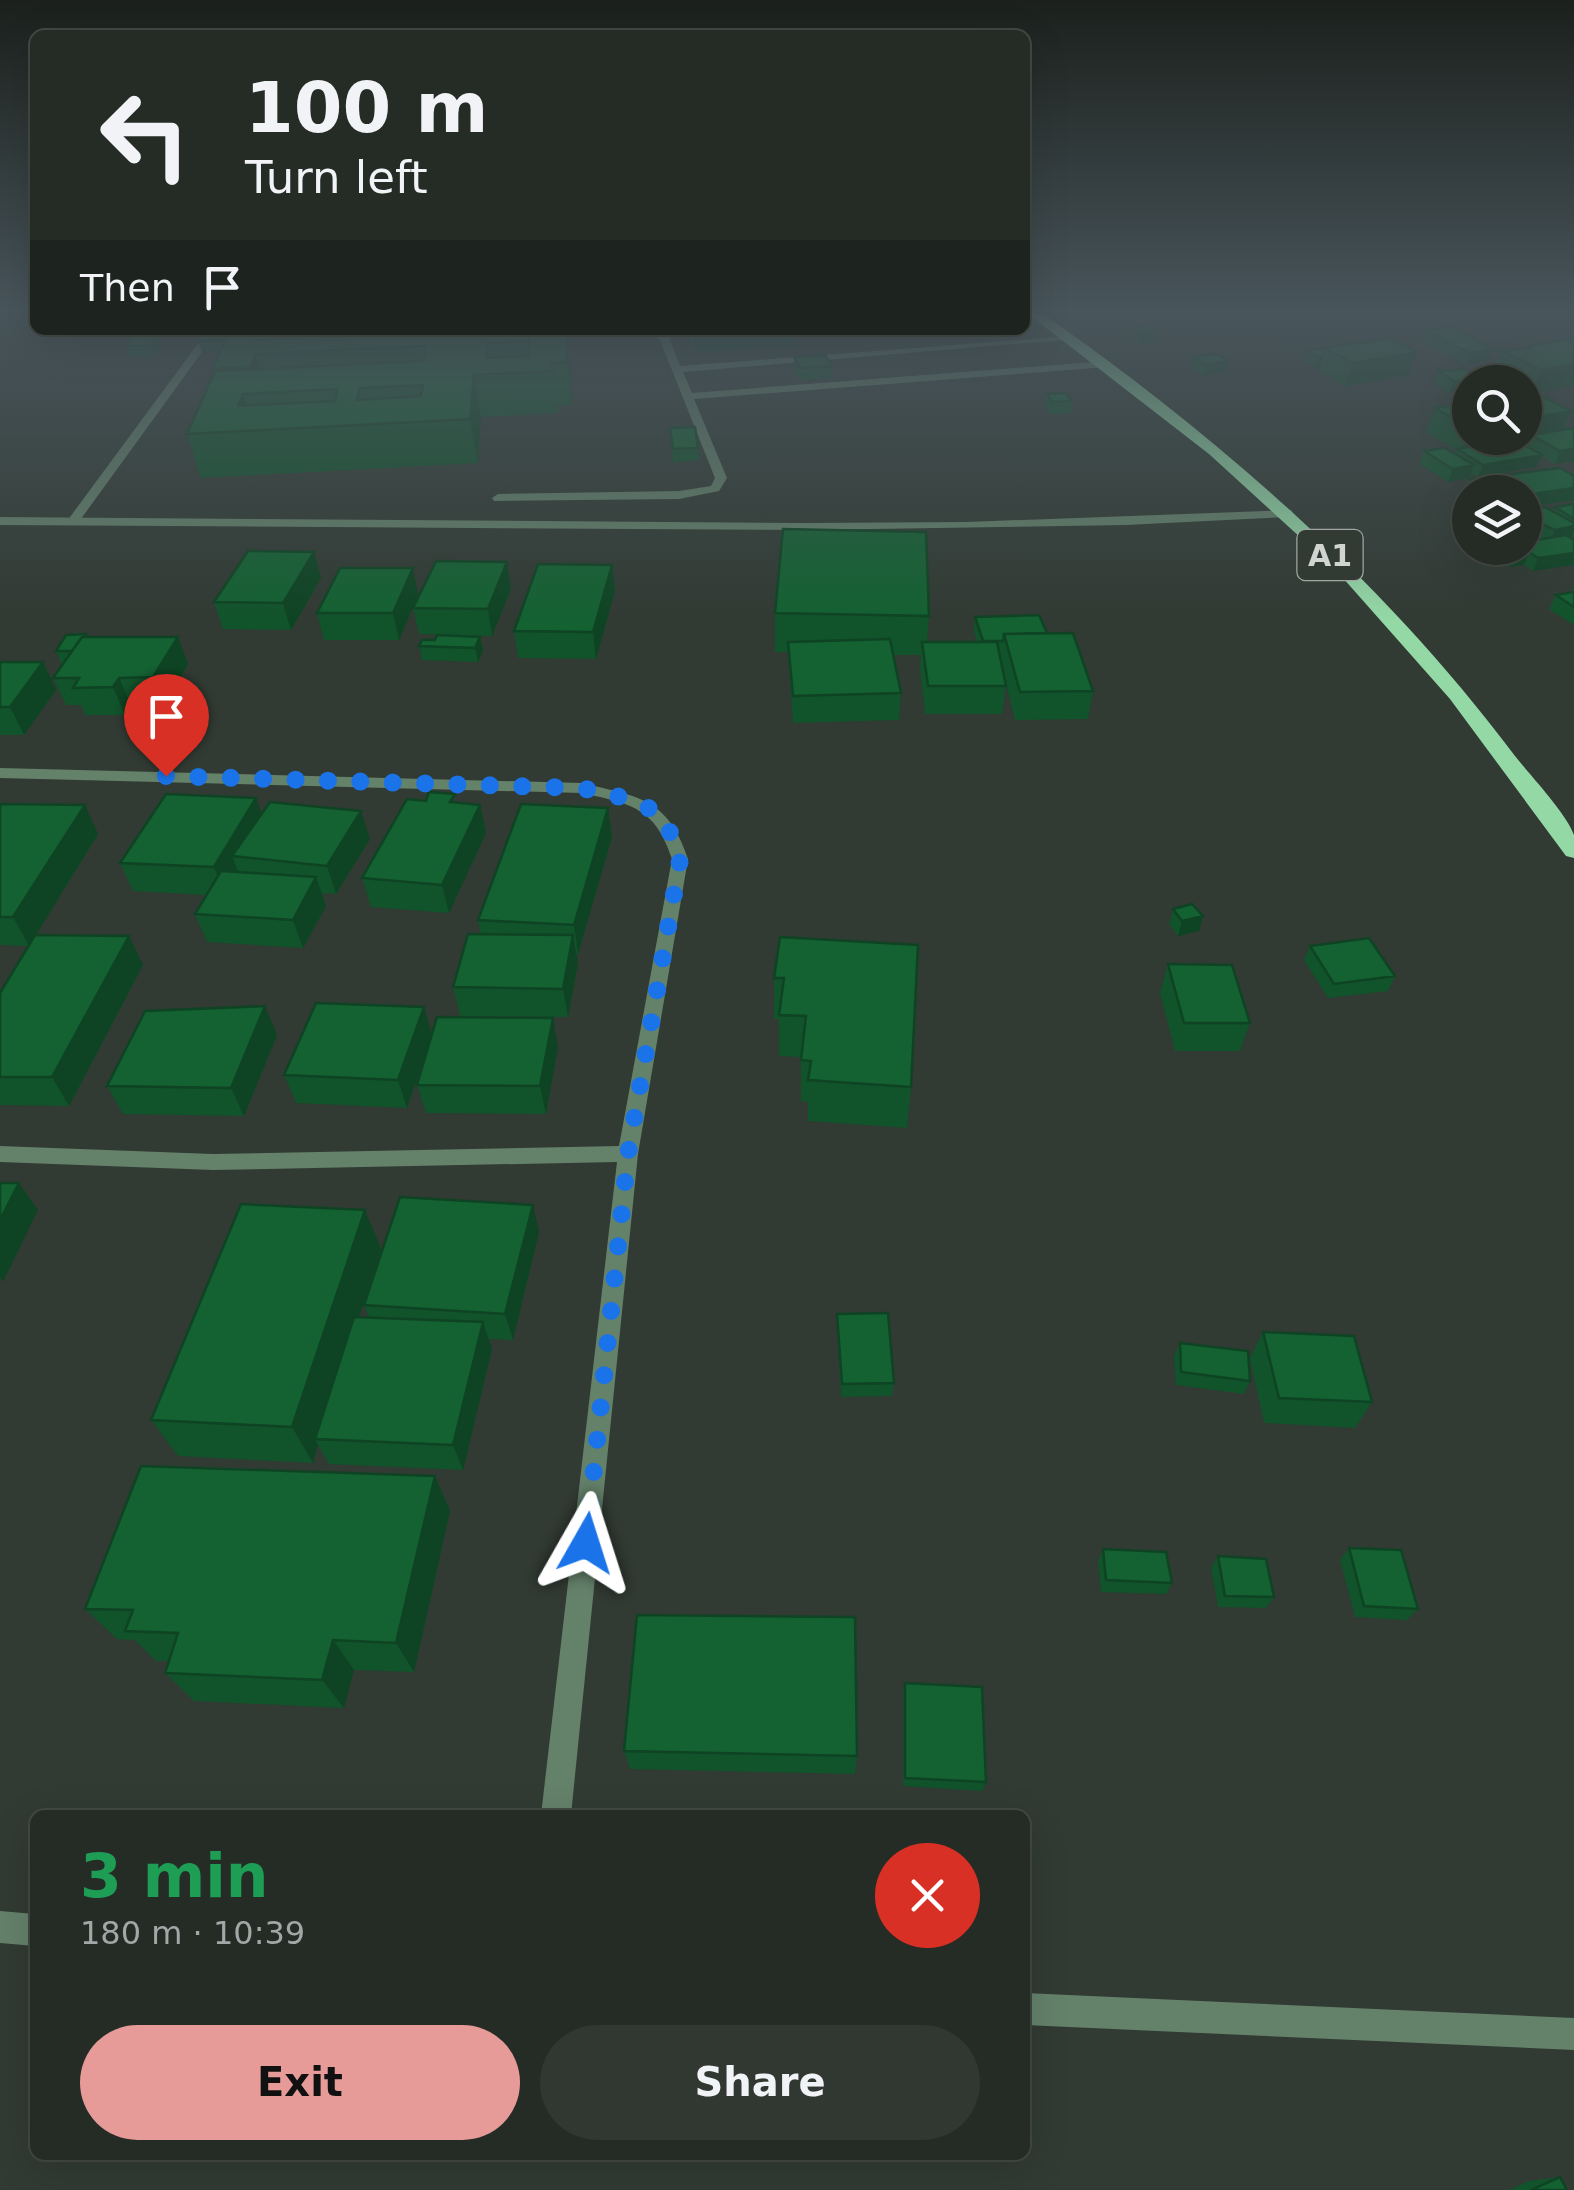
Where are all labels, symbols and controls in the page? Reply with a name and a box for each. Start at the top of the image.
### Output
text: 100 m [245,67,488,149]
icon: left [80,70,210,200]
text: Turn left [245,151,428,204]
icon: arrive [195,260,250,315]
text: Then [80,266,175,310]
map controls [1452,365,1542,565]
button: search [1452,365,1542,455]
button: layers [1452,475,1542,565]
road number: A1 [1298,530,1362,580]
pin [124,674,209,777]
icon: arrive [139,689,194,744]
position arrow [534,1491,638,1595]
text: 3 min [80,1841,268,1911]
button: close [875,1843,980,1948]
text: 180 m · 10:39 [80,1914,305,1952]
button: Exit [80,2025,520,2140]
button: Share [540,2025,980,2140]

